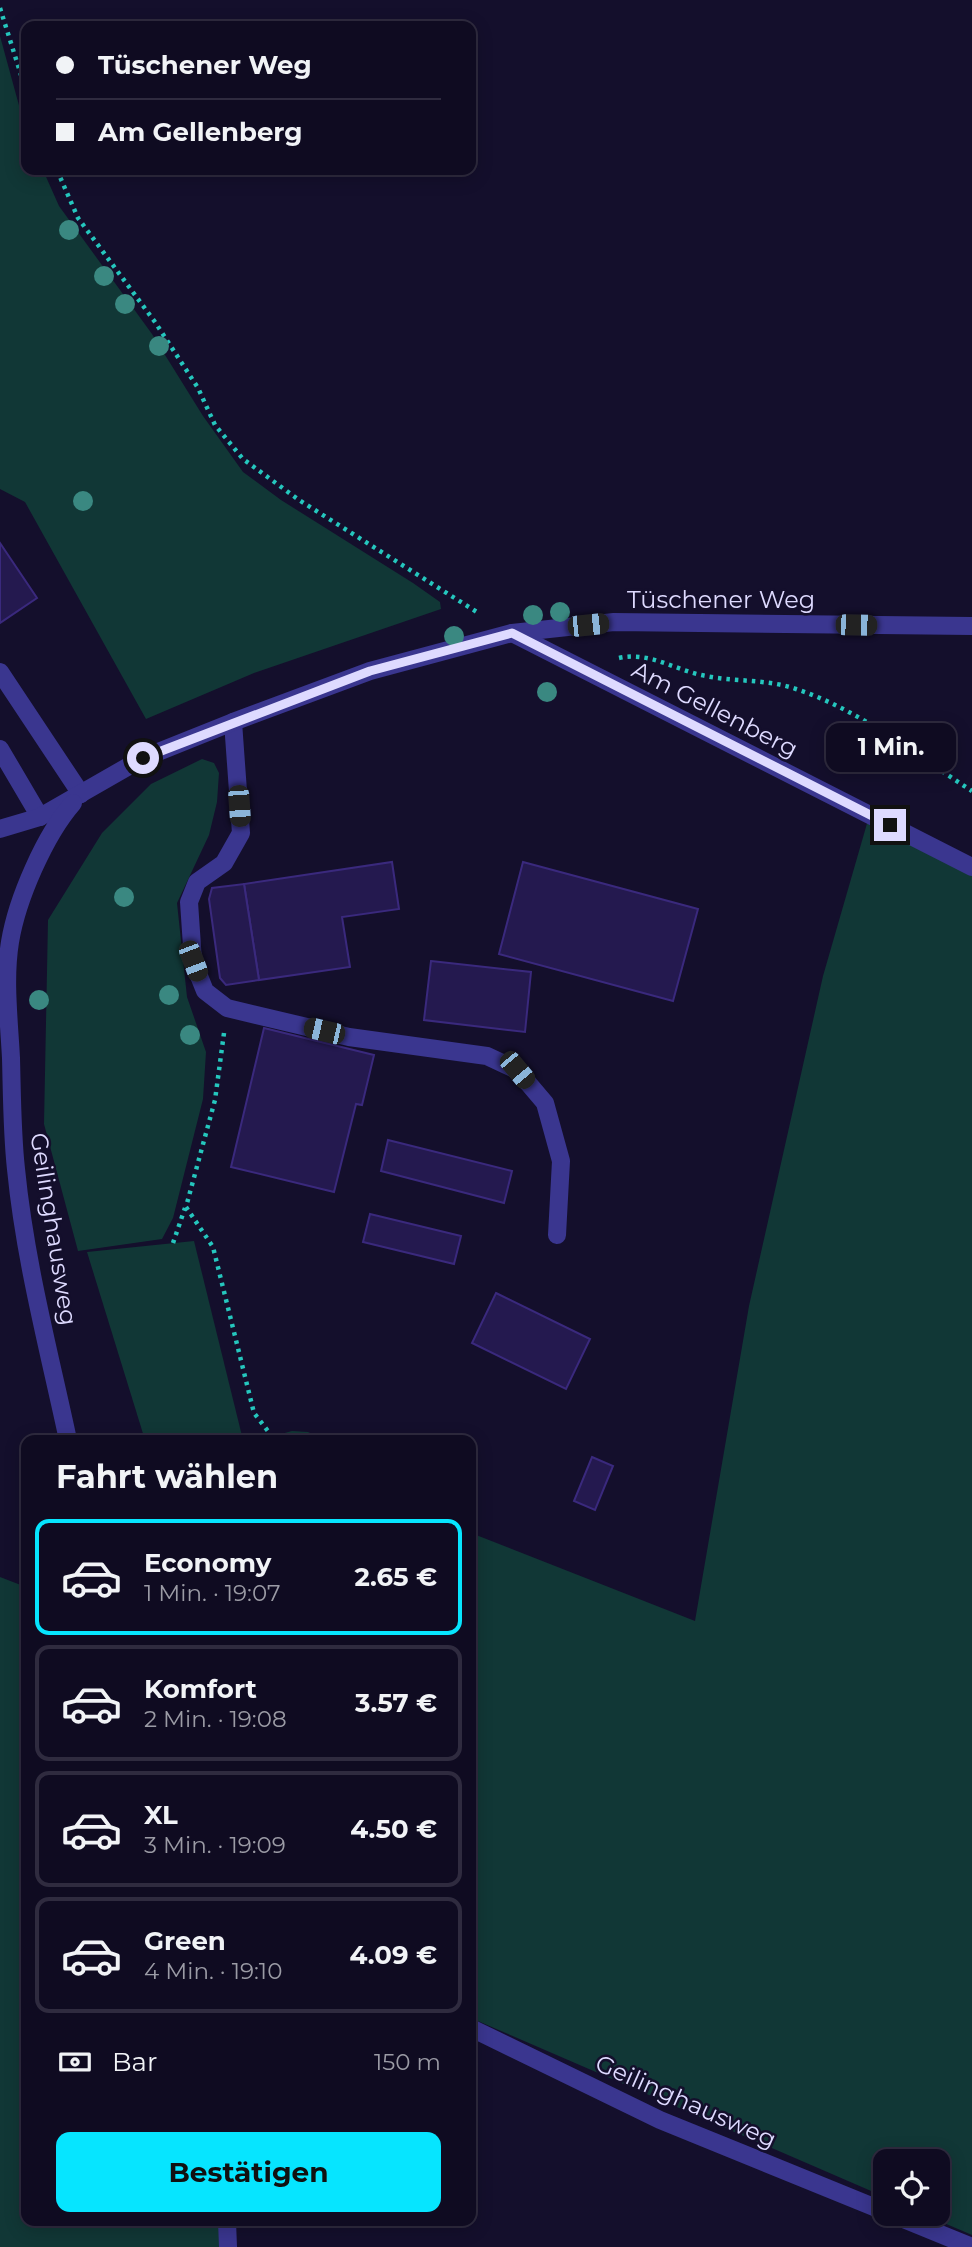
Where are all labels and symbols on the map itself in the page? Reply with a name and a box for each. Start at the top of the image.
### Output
street label: Tüschener Weg [627,585,815,614]
car [567,612,610,638]
car [835,614,878,636]
street label: Am Gellenberg [627,655,803,763]
callout: 1 Min. [825,724,955,772]
route start [127,742,159,774]
car [228,784,251,828]
route end [874,809,906,841]
car [176,938,211,984]
car [302,1016,347,1046]
car [496,1047,539,1093]
street label: Geilinghausweg [24,1131,84,1327]
street label: Geilinghausweg [591,2048,781,2154]

